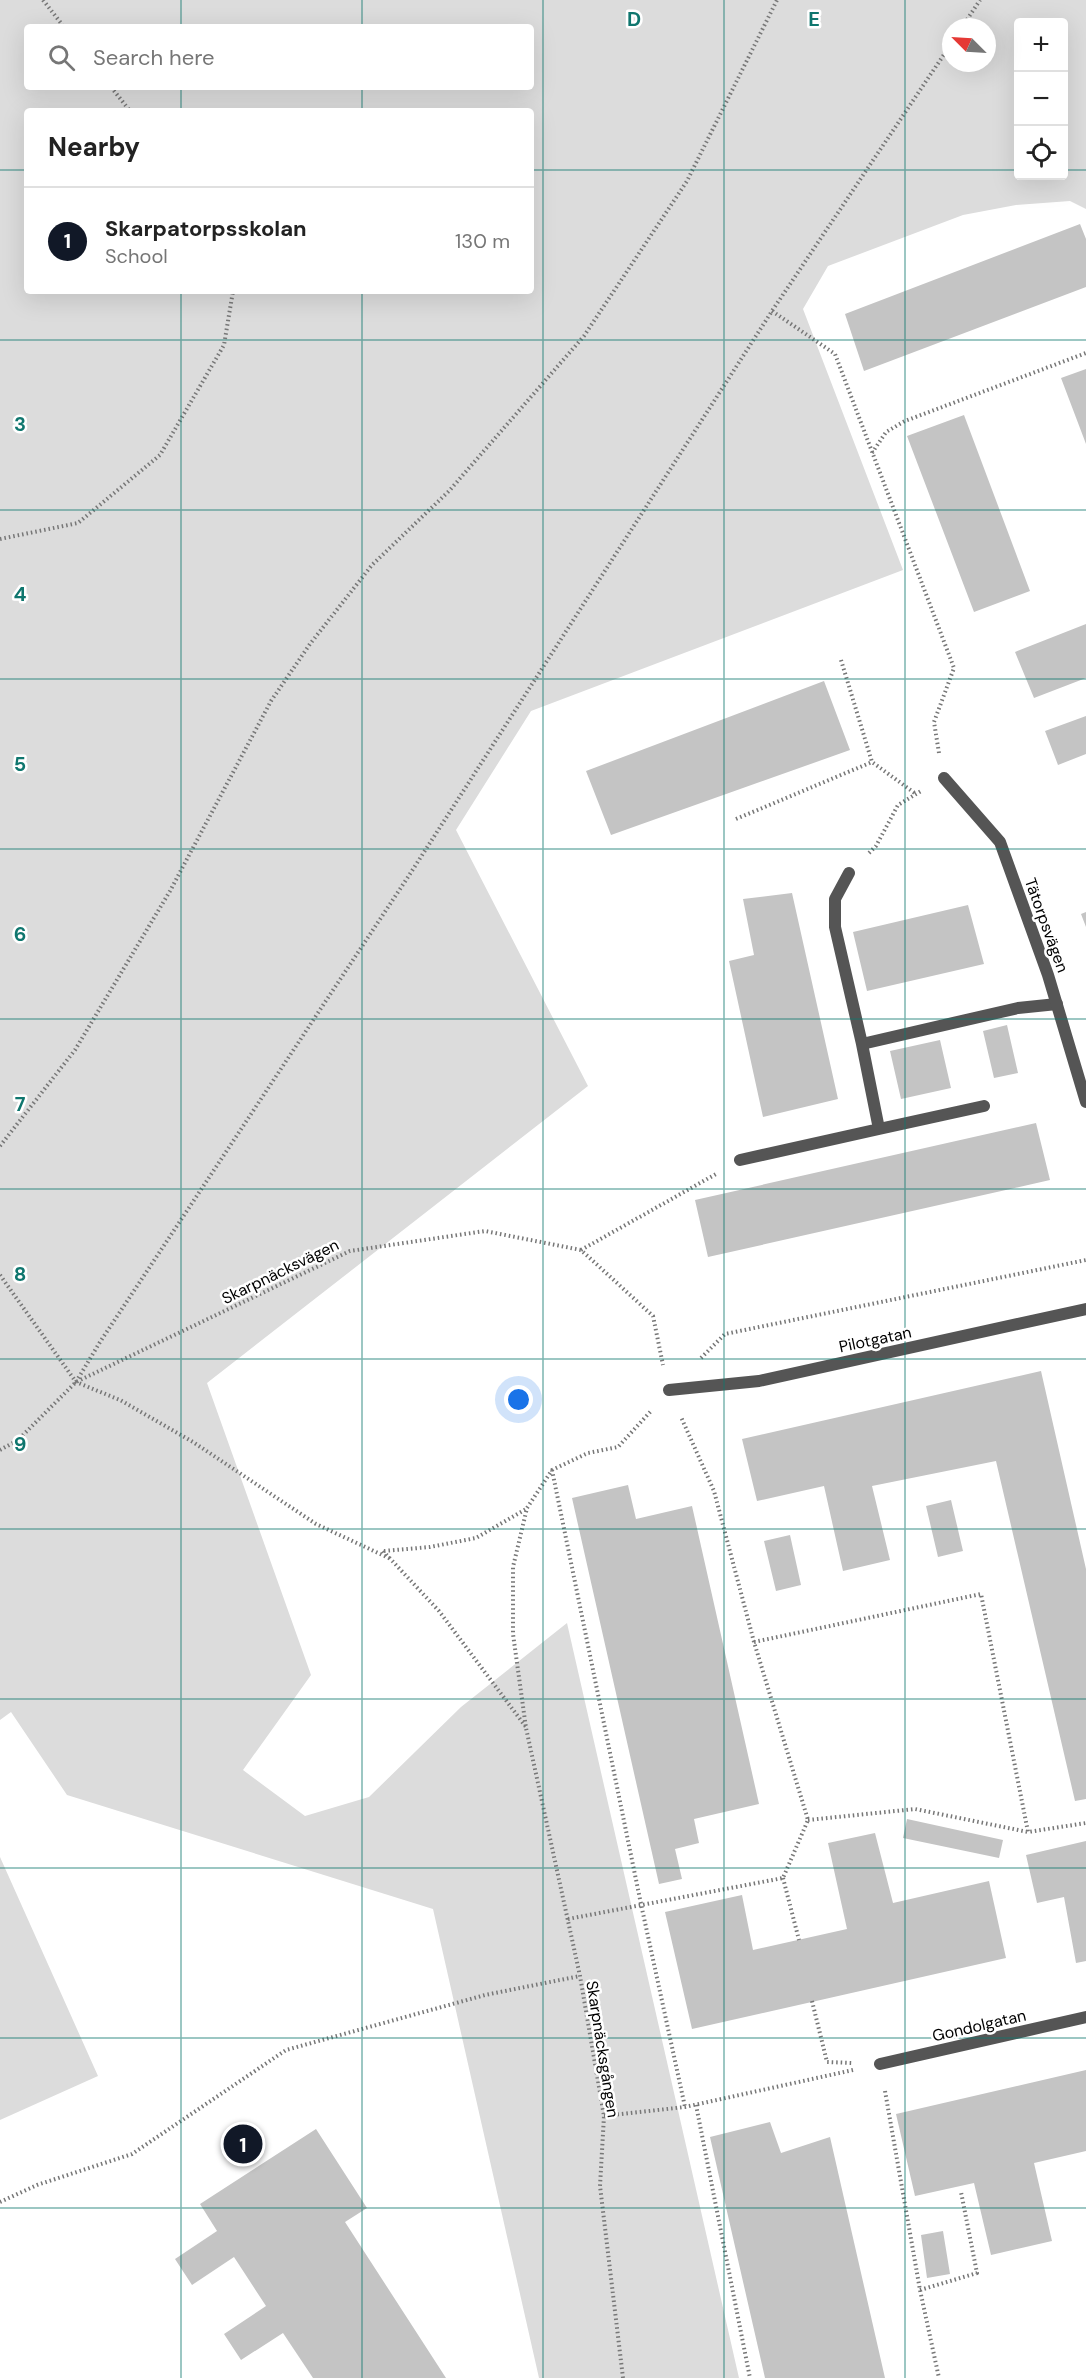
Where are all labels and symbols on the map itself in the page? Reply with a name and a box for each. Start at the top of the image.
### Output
text: D [627,6,641,32]
text: E [808,6,820,32]
north arrow [942,18,996,72]
text: 3 [14,411,26,437]
text: 4 [14,581,27,607]
text: 5 [14,751,26,777]
street label: Tätorpsvägen [1020,875,1073,975]
text: 6 [14,921,26,947]
text: 7 [15,1091,26,1117]
street label: Skarpnäcksvägen [218,1234,342,1309]
text: 8 [14,1261,26,1287]
street label: Pilotgatan [837,1322,913,1357]
your location [504,1385,533,1414]
text: 9 [14,1431,26,1457]
street label: Skarpnäcksgången [581,1979,624,2119]
street label: Gondolgatan [930,2005,1028,2046]
pin: 1 [224,2122,262,2166]

